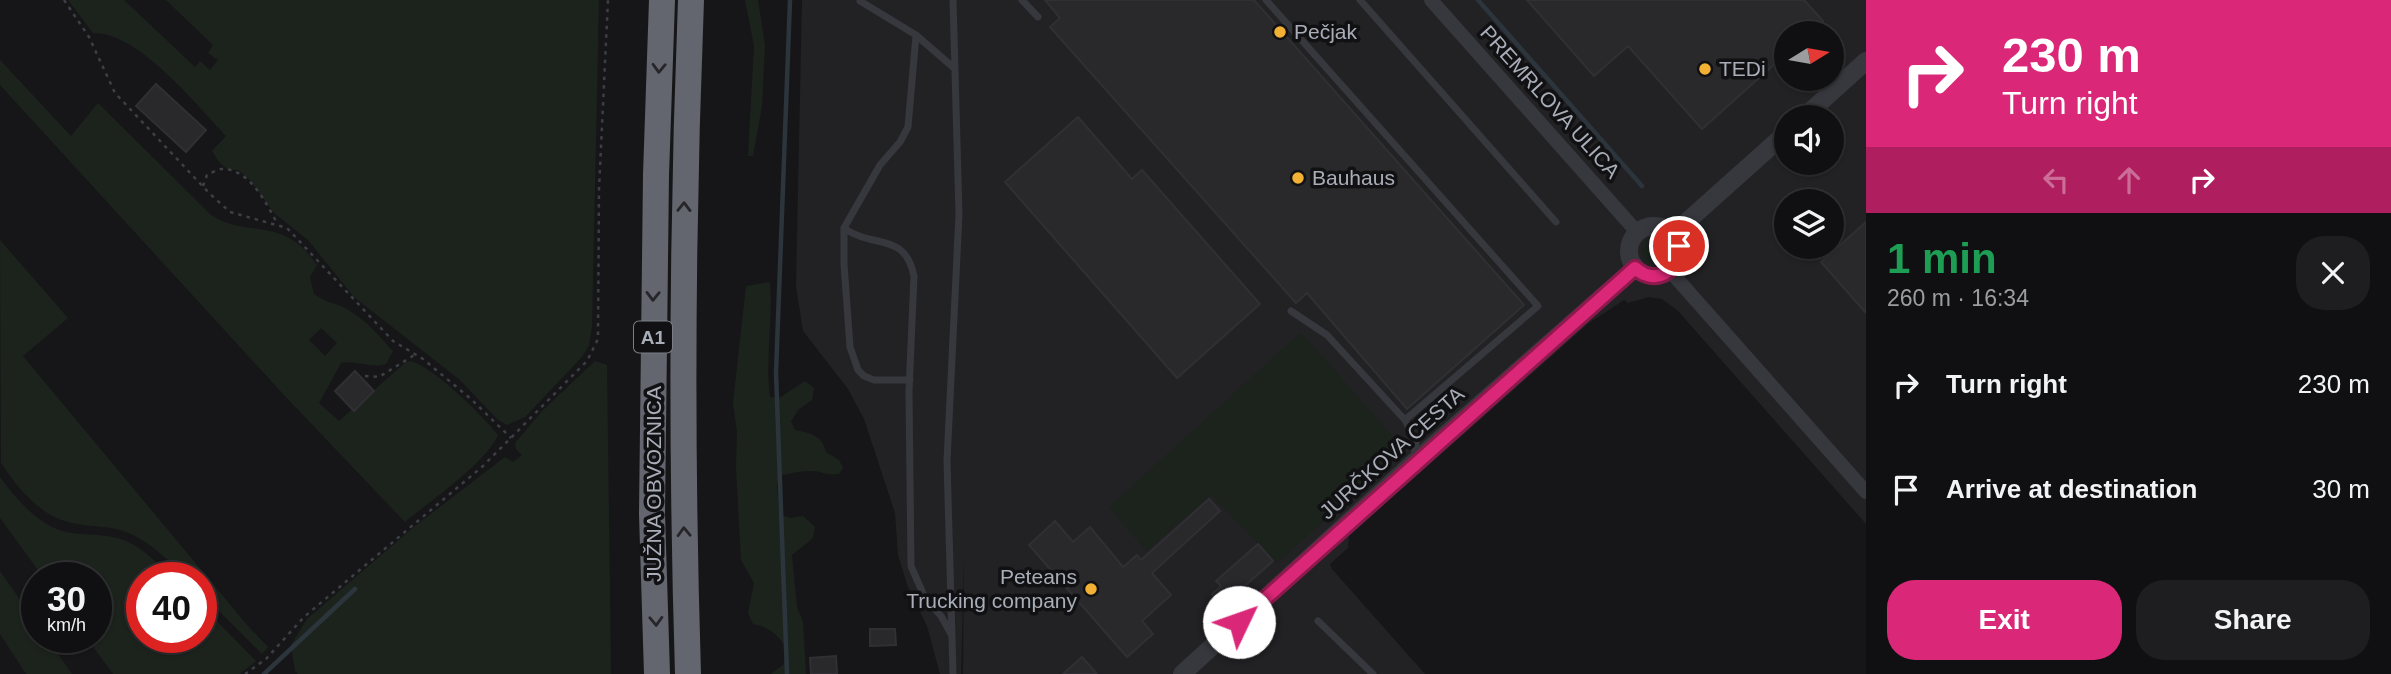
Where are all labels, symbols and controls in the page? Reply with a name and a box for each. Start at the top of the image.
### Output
place label: Pečjak [1294,20,1358,43]
street label: PREMRLOVA ULICA [1476,21,1625,183]
north arrow [1774,21,1844,91]
map controls [1774,21,1844,259]
marker: Pečjak [1272,24,1288,40]
icon: right [1887,28,1978,119]
text: 230 m [2002,28,2141,82]
place label: TEDi [1719,57,1766,80]
marker: TEDi [1697,61,1713,77]
one-way arrow [652,63,667,74]
text: Turn right [2002,85,2138,121]
button: sound [1774,105,1844,175]
icon: left [2037,161,2075,199]
icon: ahead [2110,161,2148,199]
icon: right [2183,161,2221,199]
place label: Bauhaus [1312,166,1395,189]
marker: Bauhaus [1290,170,1306,186]
button: layers [1774,189,1844,259]
one-way arrow [676,201,692,212]
pin [1649,216,1709,276]
icon: arrive [1660,227,1698,265]
text: 1 min [1887,235,1997,282]
button: close [2296,236,2370,310]
text: 260 m · 16:34 [1887,285,2029,311]
one-way arrow [646,290,661,301]
road number: A1 [634,322,672,352]
icon: right [1887,366,1925,404]
text: Turn right [1946,369,2067,399]
text: 230 m [2298,369,2370,399]
street label: JURČKOVA CESTA [1315,382,1468,523]
street label: JUŽNA OBVOZNICA [642,386,665,582]
icon: arrive [1887,471,1925,509]
text: Arrive at destination [1946,474,2197,504]
text: 30 m [2312,474,2370,504]
one-way arrow [676,527,691,538]
speed limit sign: 40 [126,562,217,653]
place label: Peteans Trucking company [906,565,1077,612]
text: 30 [47,579,86,618]
button: Exit [1887,580,2122,660]
button: Share [2136,580,2370,660]
marker: Peteans Trucking company [1083,581,1099,597]
position arrow [1202,585,1276,659]
text: km/h [47,615,86,635]
one-way arrow [648,616,663,627]

